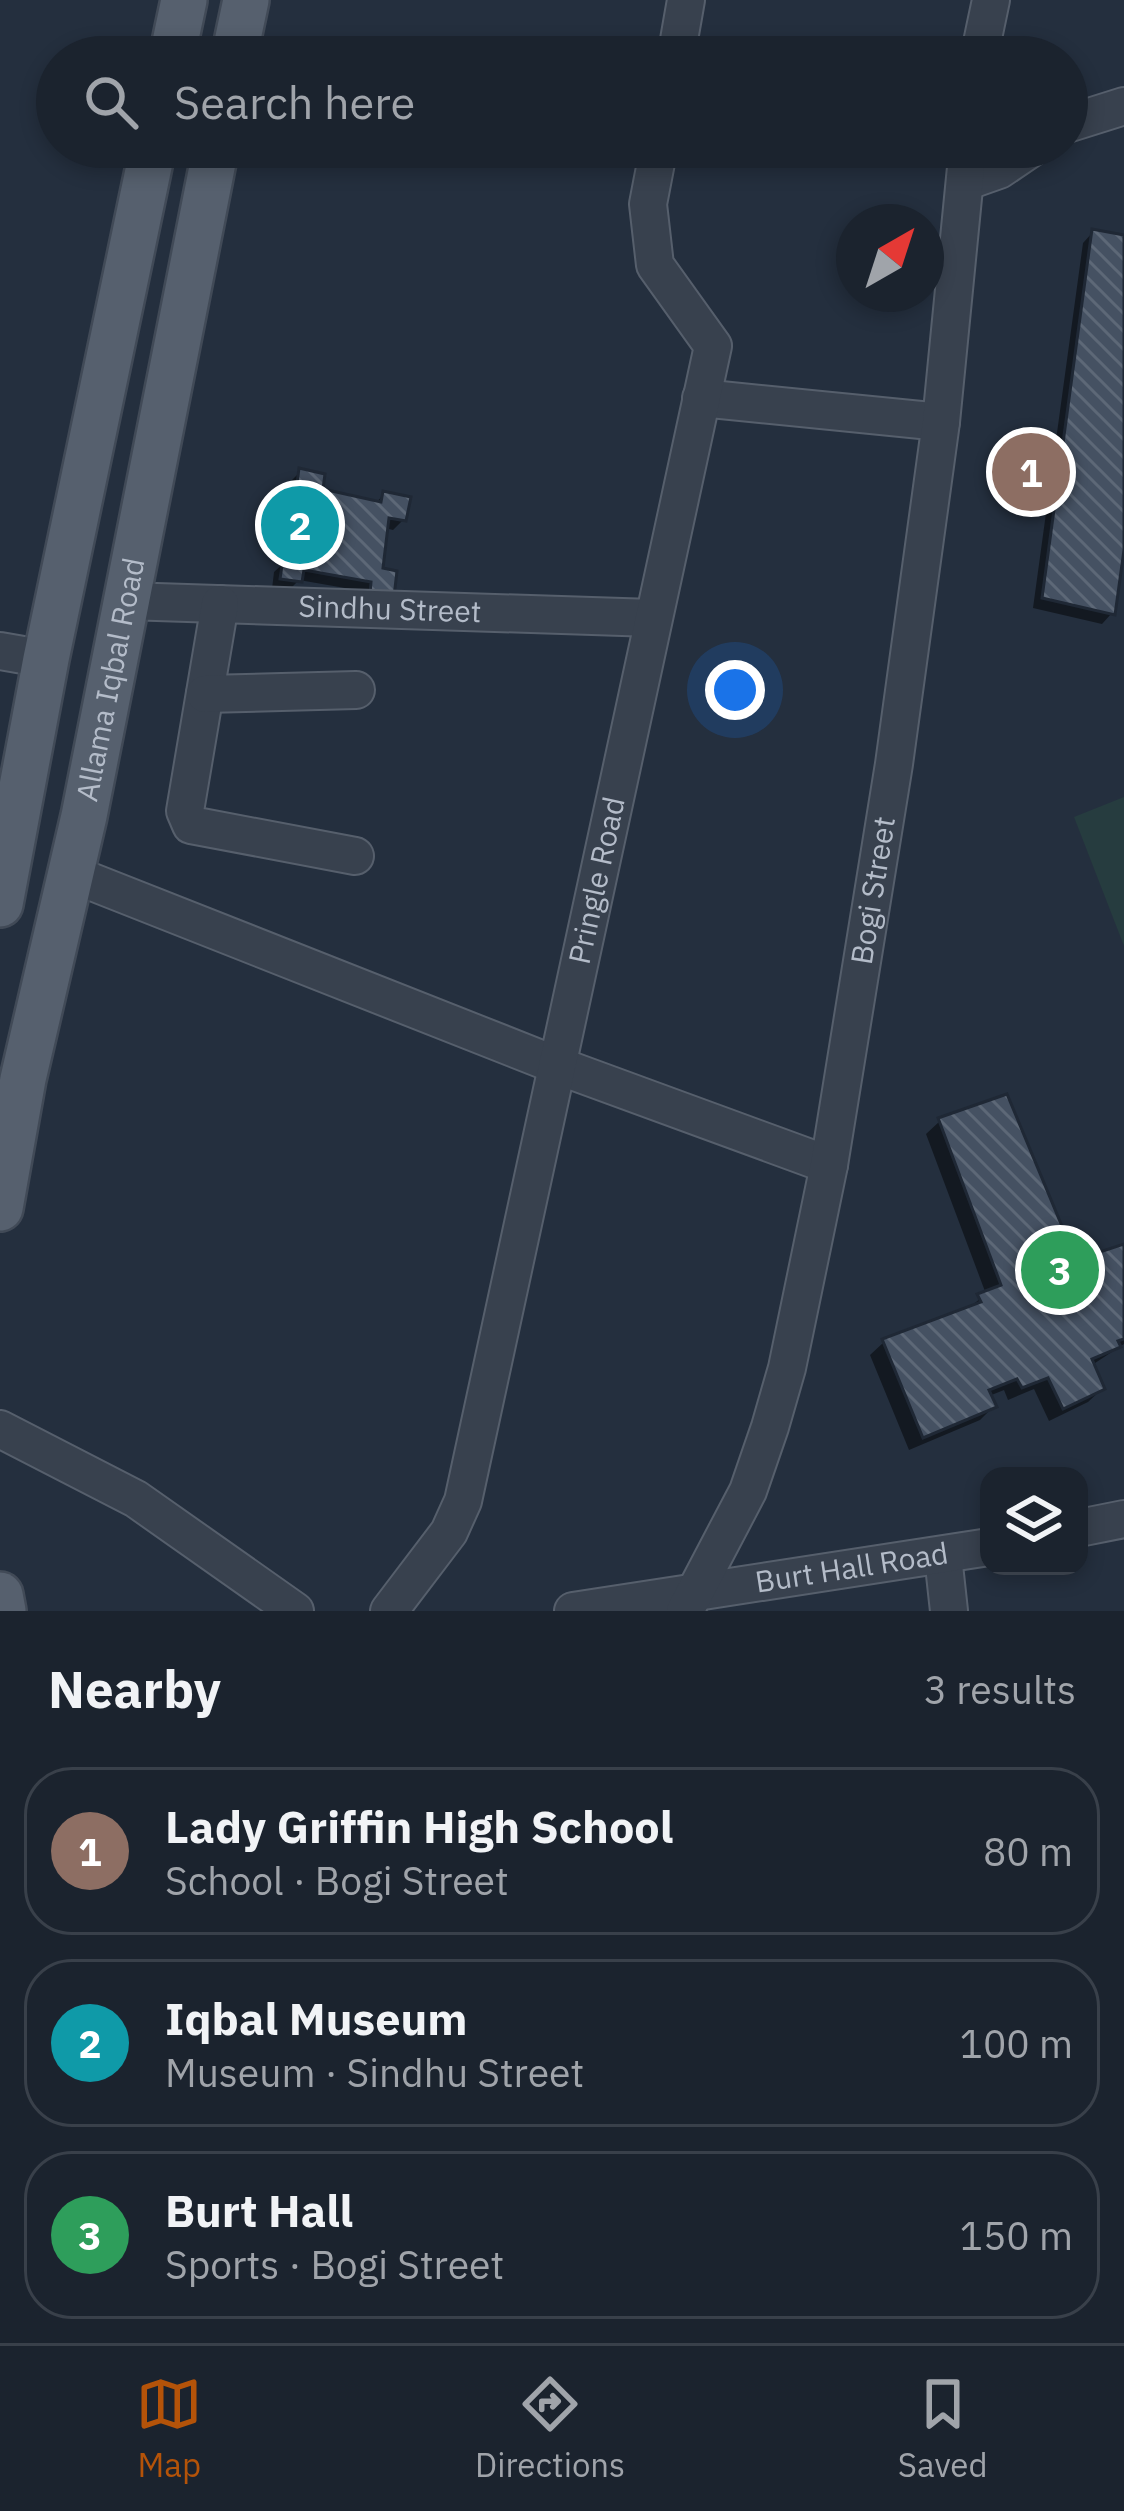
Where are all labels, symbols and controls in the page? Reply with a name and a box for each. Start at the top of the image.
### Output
search box [36,36,1088,168]
icon: search [78,69,144,135]
text: Search here [174,73,415,131]
north arrow [836,204,944,312]
pin: 1 [992,427,1070,517]
pin: 2 [261,480,339,570]
street label: Allama Iqbal Road [66,554,153,805]
street label: Sindhu Street [298,586,482,630]
your location [705,660,765,720]
street label: Pringle Road [559,793,633,967]
street label: Bogi Street [841,813,903,967]
pin: 3 [1021,1225,1099,1315]
map controls [980,1467,1088,1575]
button: layers [980,1467,1088,1575]
street label: Burt Hall Road [752,1533,951,1601]
text: Nearby [48,1656,221,1722]
text: 3 results [924,1664,1076,1715]
text: Lady Griffin High School [165,1797,673,1855]
text: 1 [78,1826,102,1877]
text: 80 m [983,1826,1073,1877]
text: School · Bogi Street [165,1855,509,1906]
text: Iqbal Museum [165,1989,468,2047]
text: 2 [78,2018,102,2069]
text: 100 m [960,2018,1073,2069]
text: Museum · Sindhu Street [165,2047,584,2098]
text: Burt Hall [165,2181,353,2239]
text: 3 [78,2210,102,2261]
text: 150 m [960,2210,1073,2261]
text: Sports · Bogi Street [165,2239,504,2290]
tab: Map [136,2371,202,2486]
tab: Directions [475,2371,625,2486]
tab: Saved [898,2371,988,2486]

